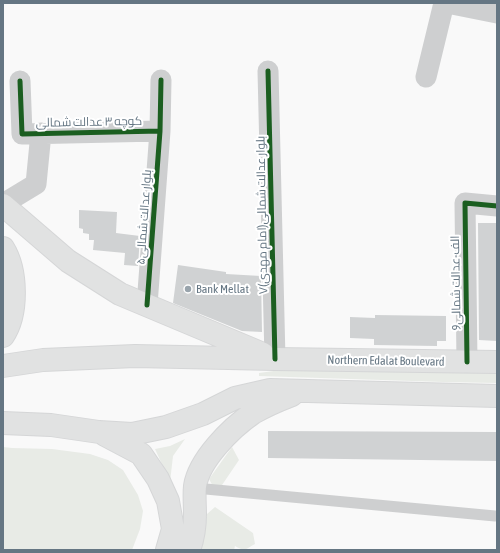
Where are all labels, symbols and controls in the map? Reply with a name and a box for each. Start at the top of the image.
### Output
street label: کوچه ۳ عدالت شمالی [36,114,142,130]
street label: ۷بلوار عدالت شمالی(امام مهدی) [253,136,271,294]
street label: بلوار عدالت شمالی۵ [133,169,155,265]
street label: 9الف-عدالت شمالی [448,235,464,331]
place label: Bank Mellat [196,282,249,296]
marker: Bank Mellat [183,284,193,294]
street label: Northern Edalat Boulevard [327,353,445,369]

